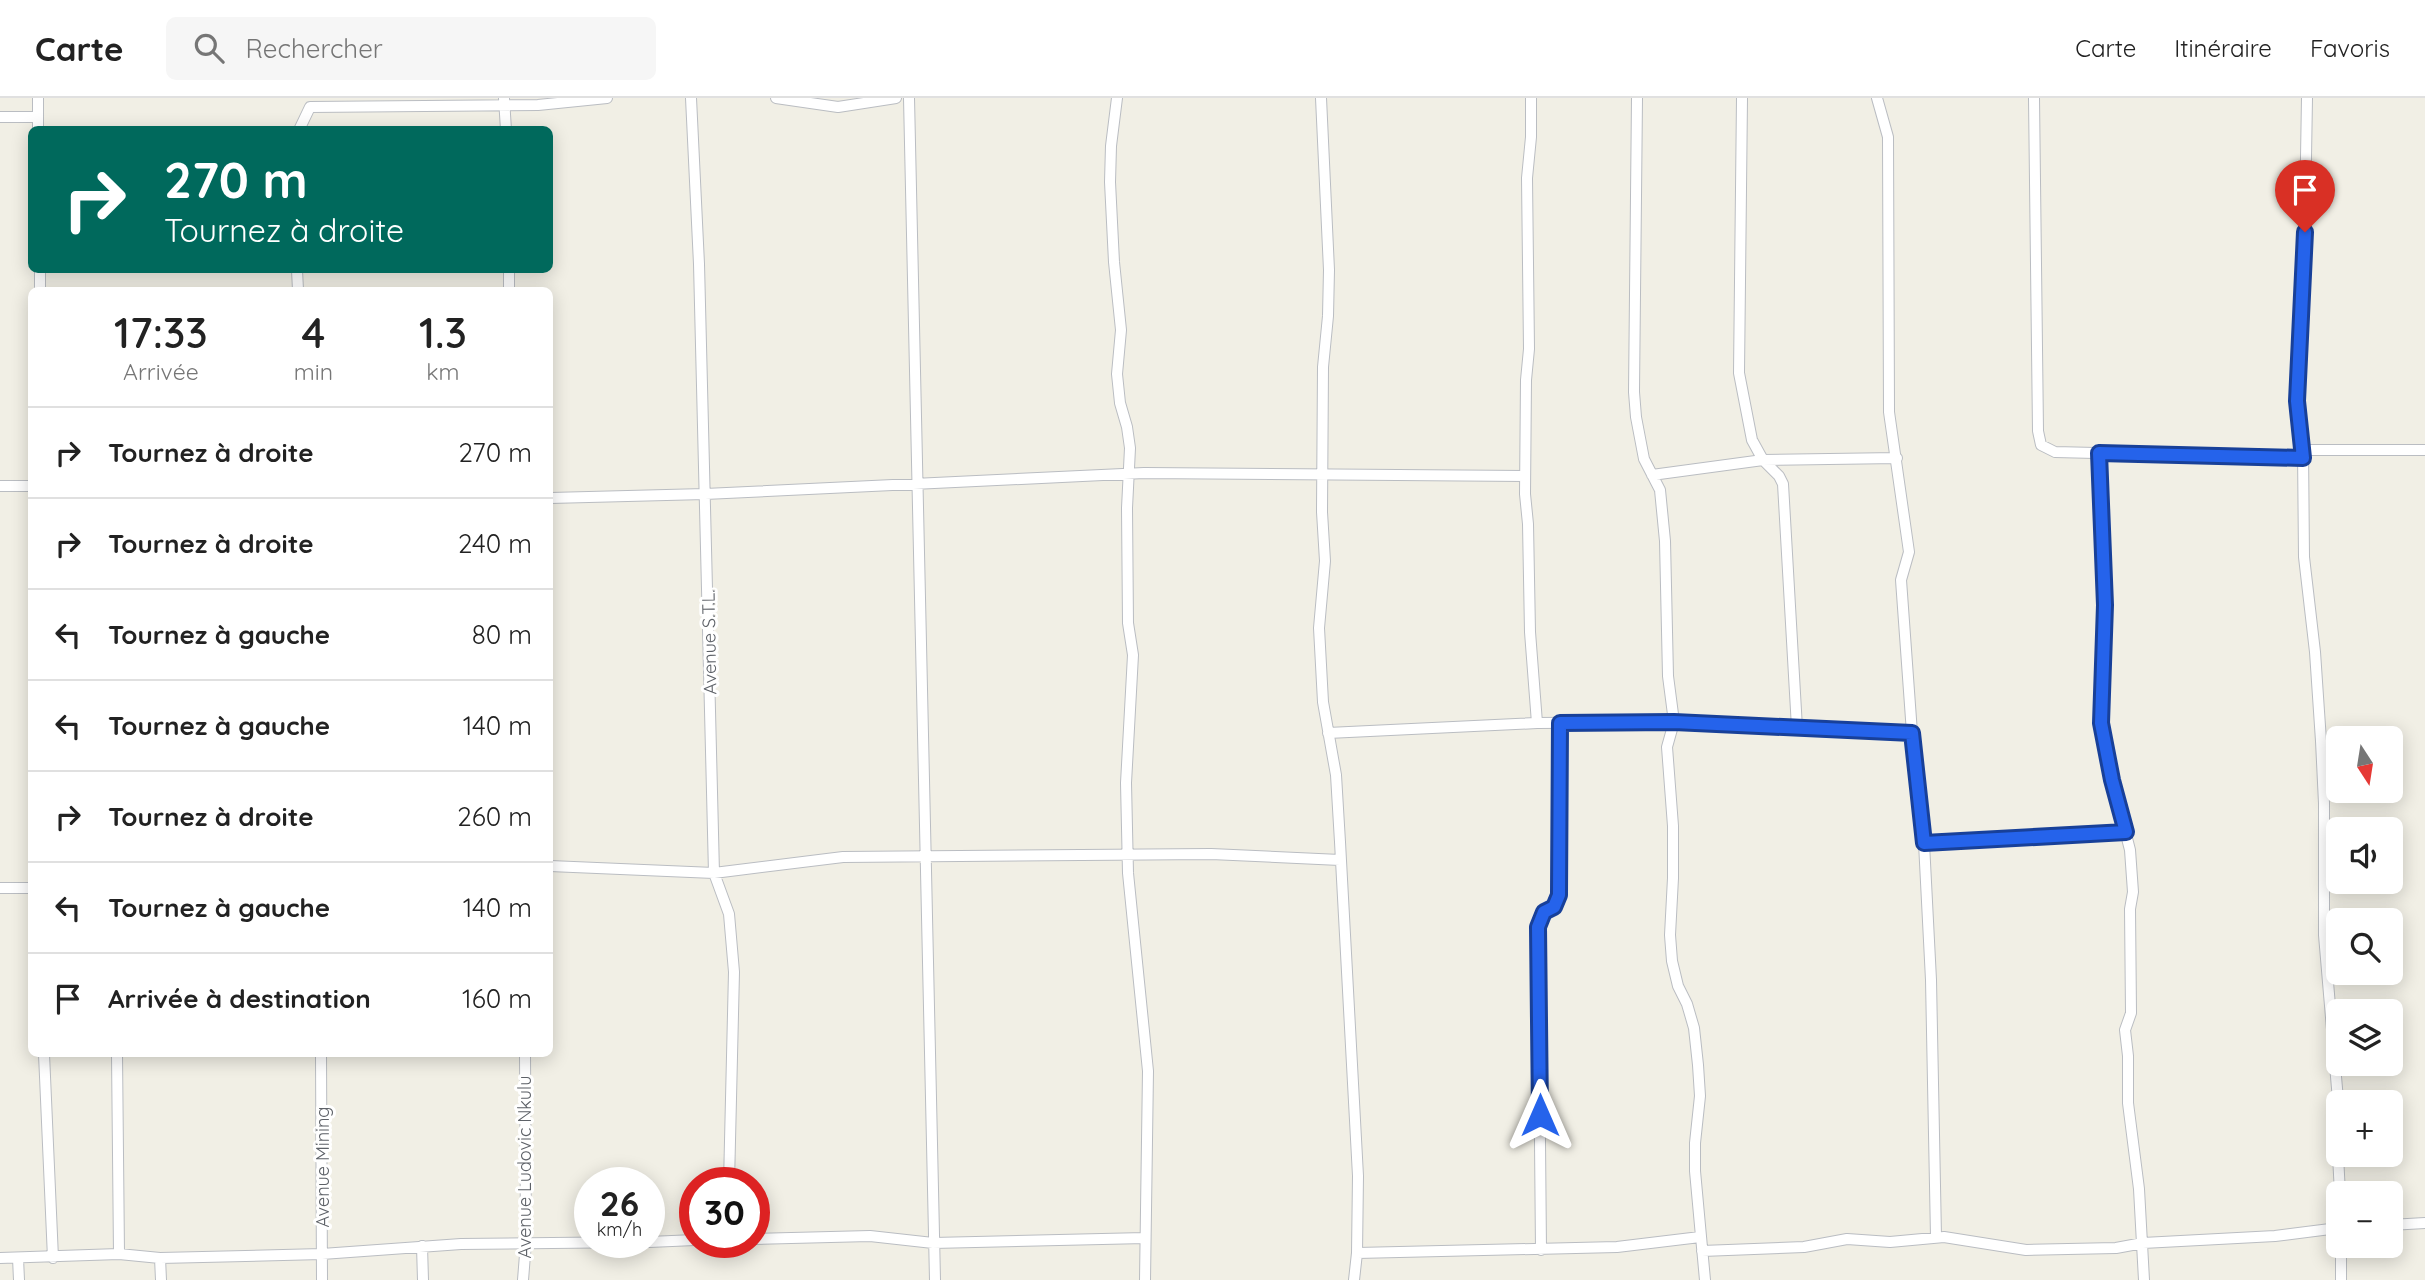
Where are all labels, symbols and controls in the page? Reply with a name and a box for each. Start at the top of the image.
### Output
search box [166,17,656,80]
text: Carte [35,28,124,69]
icon: search [190,29,228,67]
text: Rechercher [246,32,383,65]
text: Carte [2075,33,2136,63]
text: Itinéraire [2174,33,2272,63]
text: Favoris [2310,33,2390,63]
text: 270 m [164,149,308,210]
icon: right [49,154,140,245]
pin [2275,160,2335,232]
icon: arrive [2286,171,2324,209]
text: Tournez à droite [164,210,404,250]
text: 17:33 [114,306,208,359]
text: 4 [301,306,325,359]
text: 1.3 [419,306,467,359]
text: Arrivée [123,357,199,386]
text: min [294,357,333,386]
text: km [426,357,460,386]
icon: right [49,434,87,472]
text: Tournez à droite [108,436,313,469]
text: 270 m [458,436,532,469]
icon: right [49,525,87,563]
text: Tournez à droite [108,527,313,560]
text: 240 m [458,527,532,560]
street label: Avenue S.T.L. [697,589,721,695]
icon: left [49,616,87,654]
text: Tournez à gauche [108,618,330,651]
text: 80 m [472,618,532,651]
icon: left [49,707,87,745]
text: Tournez à gauche [108,709,330,742]
text: 140 m [463,709,532,742]
north arrow [2326,726,2403,803]
map controls [2326,726,2403,1258]
icon: right [49,798,87,836]
text: Tournez à droite [108,800,313,833]
text: 260 m [457,800,532,833]
button: sound [2326,817,2403,894]
icon: left [49,889,87,927]
text: Tournez à gauche [108,891,330,924]
text: 140 m [463,891,532,924]
button: search [2326,908,2403,985]
icon: arrive [49,980,87,1018]
text: Arrivée à destination [108,982,371,1015]
text: 160 m [462,982,532,1015]
button: layers [2326,999,2403,1076]
street label: Avenue Ludovic Nkulu [513,1076,536,1258]
position arrow [1503,1078,1577,1152]
button: + [2326,1090,2403,1167]
street label: Avenue Mining [311,1106,334,1228]
speed limit sign: 30 [679,1167,770,1258]
text: 26 [600,1181,639,1225]
button: − [2326,1181,2403,1258]
text: km/h [597,1218,642,1241]

